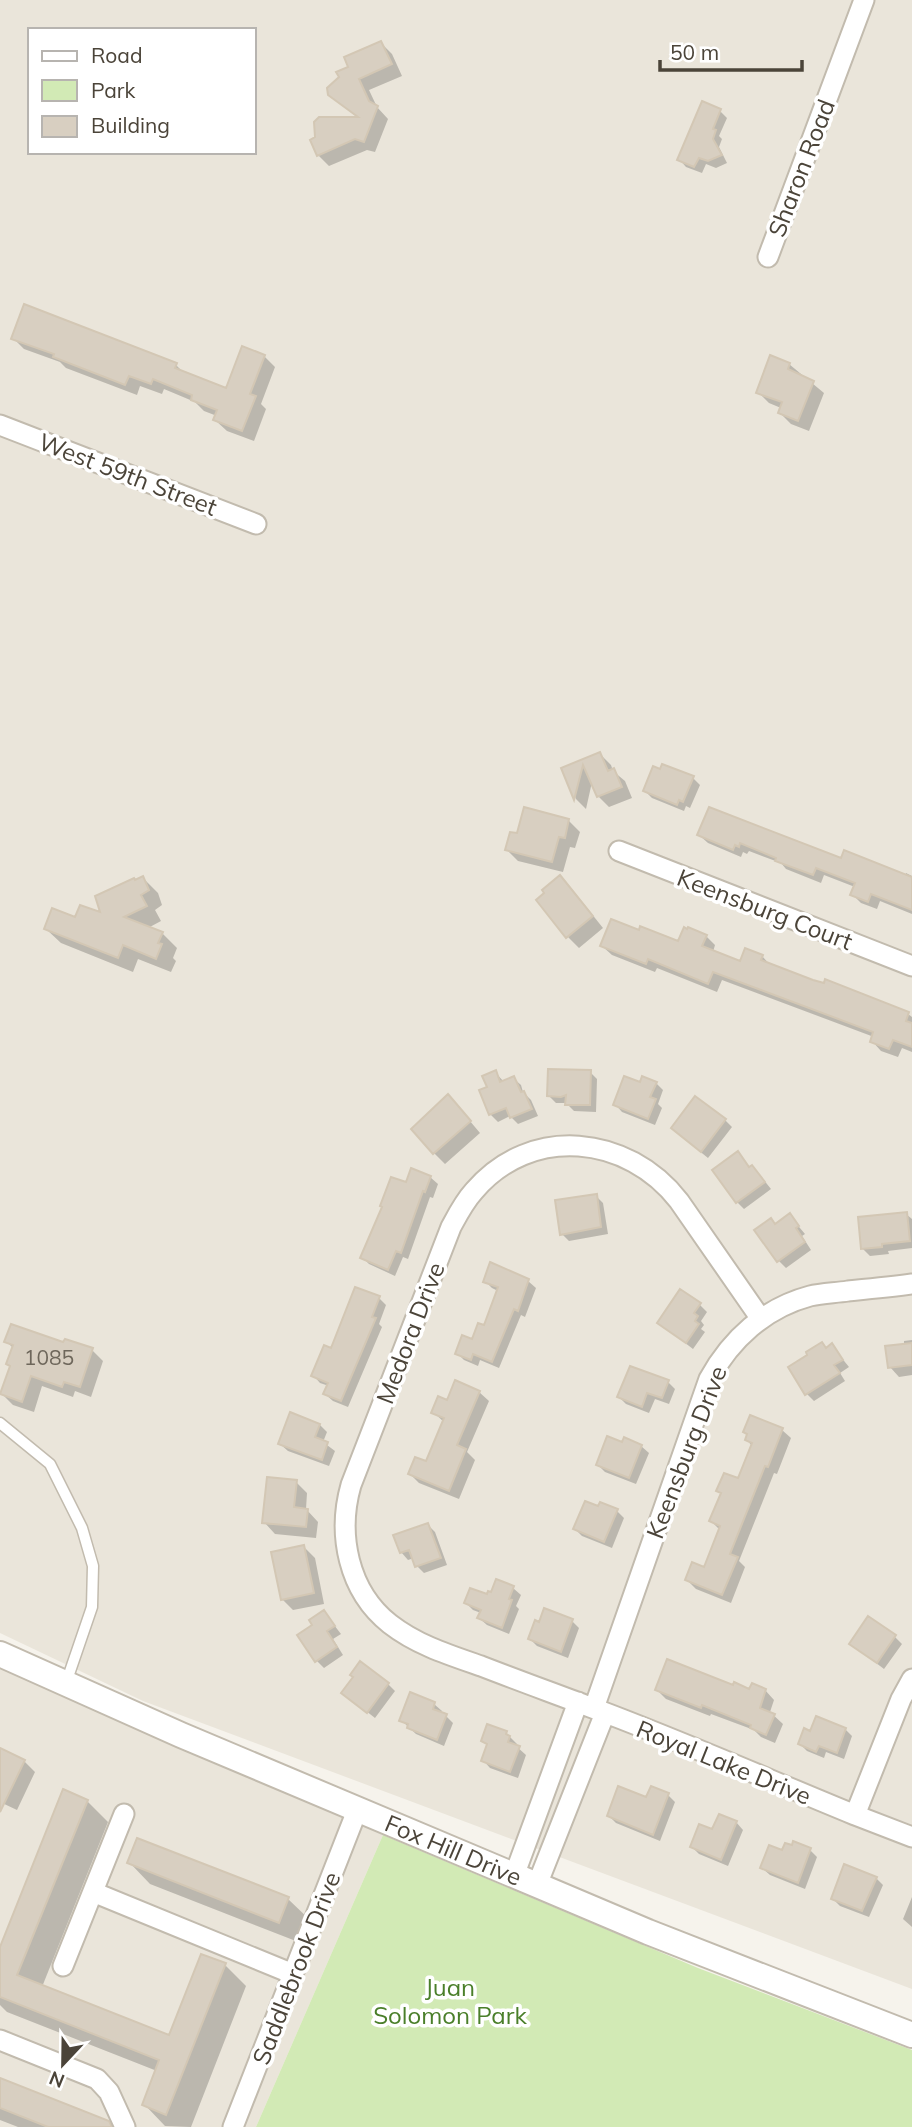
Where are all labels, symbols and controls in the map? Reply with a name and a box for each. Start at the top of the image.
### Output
legend [28,28,256,154]
scale bar [660,28,802,72]
text: 50 m [670,39,719,65]
text: Road [91,42,142,68]
text: Park [91,77,135,103]
street label: Sharon Road [761,95,841,241]
text: Building [91,112,170,138]
street label: West 59th Street [35,426,221,522]
street label: Keensburg Court [673,862,857,956]
street label: Medora Drive [369,1258,451,1408]
house number: 1085 [24,1344,74,1370]
street label: Keensburg Drive [639,1361,733,1543]
street label: Royal Lake Drive [632,1713,816,1811]
street label: Fox Hill Drive [381,1808,526,1892]
street label: Saddlebrook Drive [245,1867,347,2069]
park label: Juan Solomon Park [373,1972,527,2030]
north arrow [28,2029,98,2099]
text: N [45,2066,68,2094]

